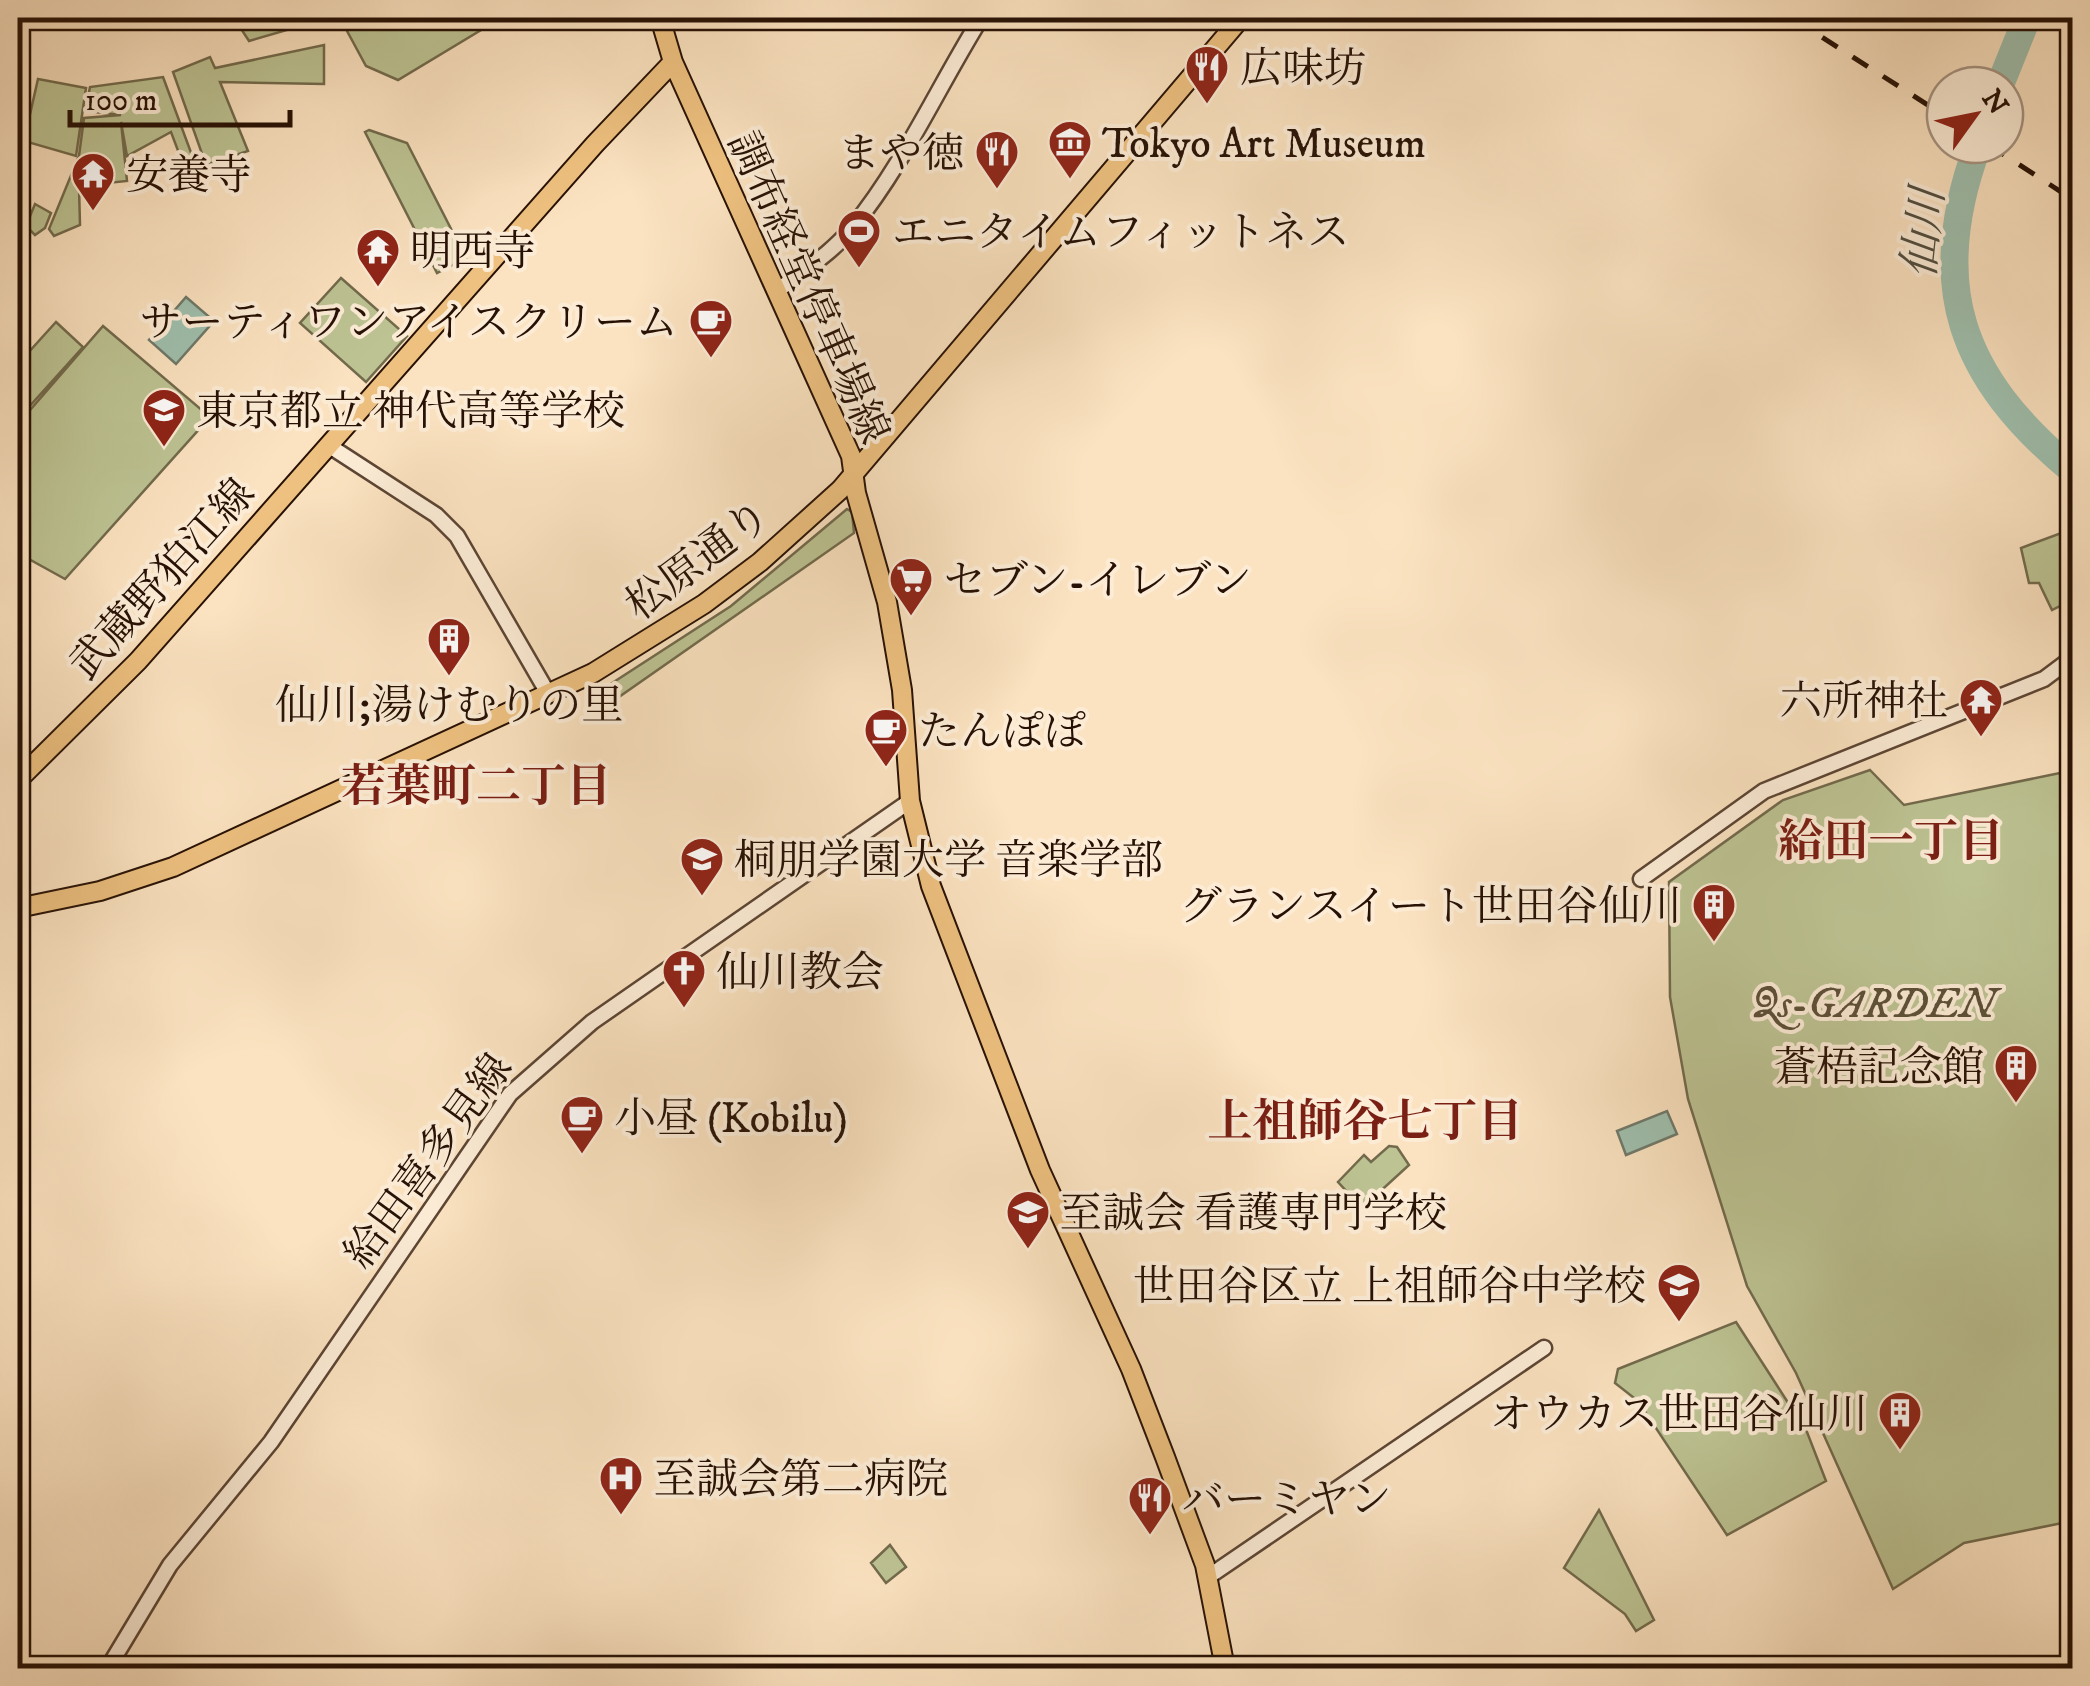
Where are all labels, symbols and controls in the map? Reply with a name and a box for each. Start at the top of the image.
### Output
restaurant icon: 広味坊 [1184,44,1230,105]
place label: 広味坊 [1240,44,1366,96]
scale bar [70,65,290,127]
north arrow [1925,65,2025,165]
text: 100 m [85,83,157,120]
text: N [1974,83,2016,121]
museum icon: Tokyo Art Museum [1047,119,1093,180]
place label: Tokyo Art Museum [1102,119,1426,171]
street label: 調布経堂停車場線 [715,124,899,452]
place label: まや徳 [838,129,964,181]
restaurant icon: まや徳 [974,129,1020,190]
temple icon: 安養寺 [70,151,116,212]
place label: 安養寺 [126,151,252,203]
water label: 仙川 [1892,181,1958,281]
sports icon: エニタイムフィットネス [836,208,882,269]
place label: エニタイムフィットネス [892,208,1349,260]
temple icon: 明西寺 [355,227,401,288]
place label: 明西寺 [410,227,536,279]
place label: サーティワンアイスクリーム [140,298,678,350]
cafe icon: サーティワンアイスクリーム [688,298,734,359]
school or university icon: 東京都立 神代高等学校 [141,387,187,448]
place label: 東京都立 神代高等学校 [196,387,625,439]
street label: 武蔵野狛江線 [60,469,267,691]
street label: 松原通り [616,490,782,633]
supermarket icon: セブン-イレブン [888,556,934,617]
place label: セブン-イレブン [944,556,1252,608]
building icon: 仙川;湯けむりの里 [426,616,472,677]
place label: 六所神社 [1780,677,1948,729]
temple icon: 六所神社 [1958,677,2004,738]
place label: 仙川;湯けむりの里 [275,681,623,733]
cafe icon: たんぽぽ [863,707,909,768]
place label: たんぽぽ [918,707,1086,759]
district label: 若葉町二丁目 [341,760,611,816]
district label: 給田一丁目 [1778,815,2004,871]
school or university icon: 桐朋学園大学 音楽学部 [679,836,725,897]
place label: 桐朋学園大学 音楽学部 [734,836,1163,888]
place label: グランスイート世田谷仙川 [1180,882,1682,934]
building icon: グランスイート世田谷仙川 [1691,882,1737,943]
church icon: 仙川教会 [661,948,707,1009]
place label: 仙川教会 [716,948,884,1000]
park label: Qs-GARDEN [1750,979,2002,1031]
place label: 蒼梧記念館 [1774,1043,1984,1095]
building icon: 蒼梧記念館 [1993,1043,2039,1104]
street label: 給田喜多見線 [334,1045,525,1279]
cafe icon: 小昼 (Kobilu) [559,1094,605,1155]
place label: 小昼 (Kobilu) [614,1094,848,1146]
district label: 上祖師谷七丁目 [1207,1095,1523,1151]
school or university icon: 至誠会 看護専門学校 [1005,1189,1051,1250]
place label: 至誠会 看護専門学校 [1060,1189,1447,1241]
place label: 世田谷区立 上祖師谷中学校 [1133,1262,1646,1314]
school or university icon: 世田谷区立 上祖師谷中学校 [1656,1262,1702,1323]
place label: オウカス世田谷仙川 [1490,1390,1868,1442]
building icon: オウカス世田谷仙川 [1877,1390,1923,1451]
hospital icon: 至誠会第二病院 [598,1455,644,1516]
place label: 至誠会第二病院 [654,1455,948,1507]
restaurant icon: バーミヤン [1127,1475,1173,1536]
place label: バーミヤン [1182,1475,1392,1527]

